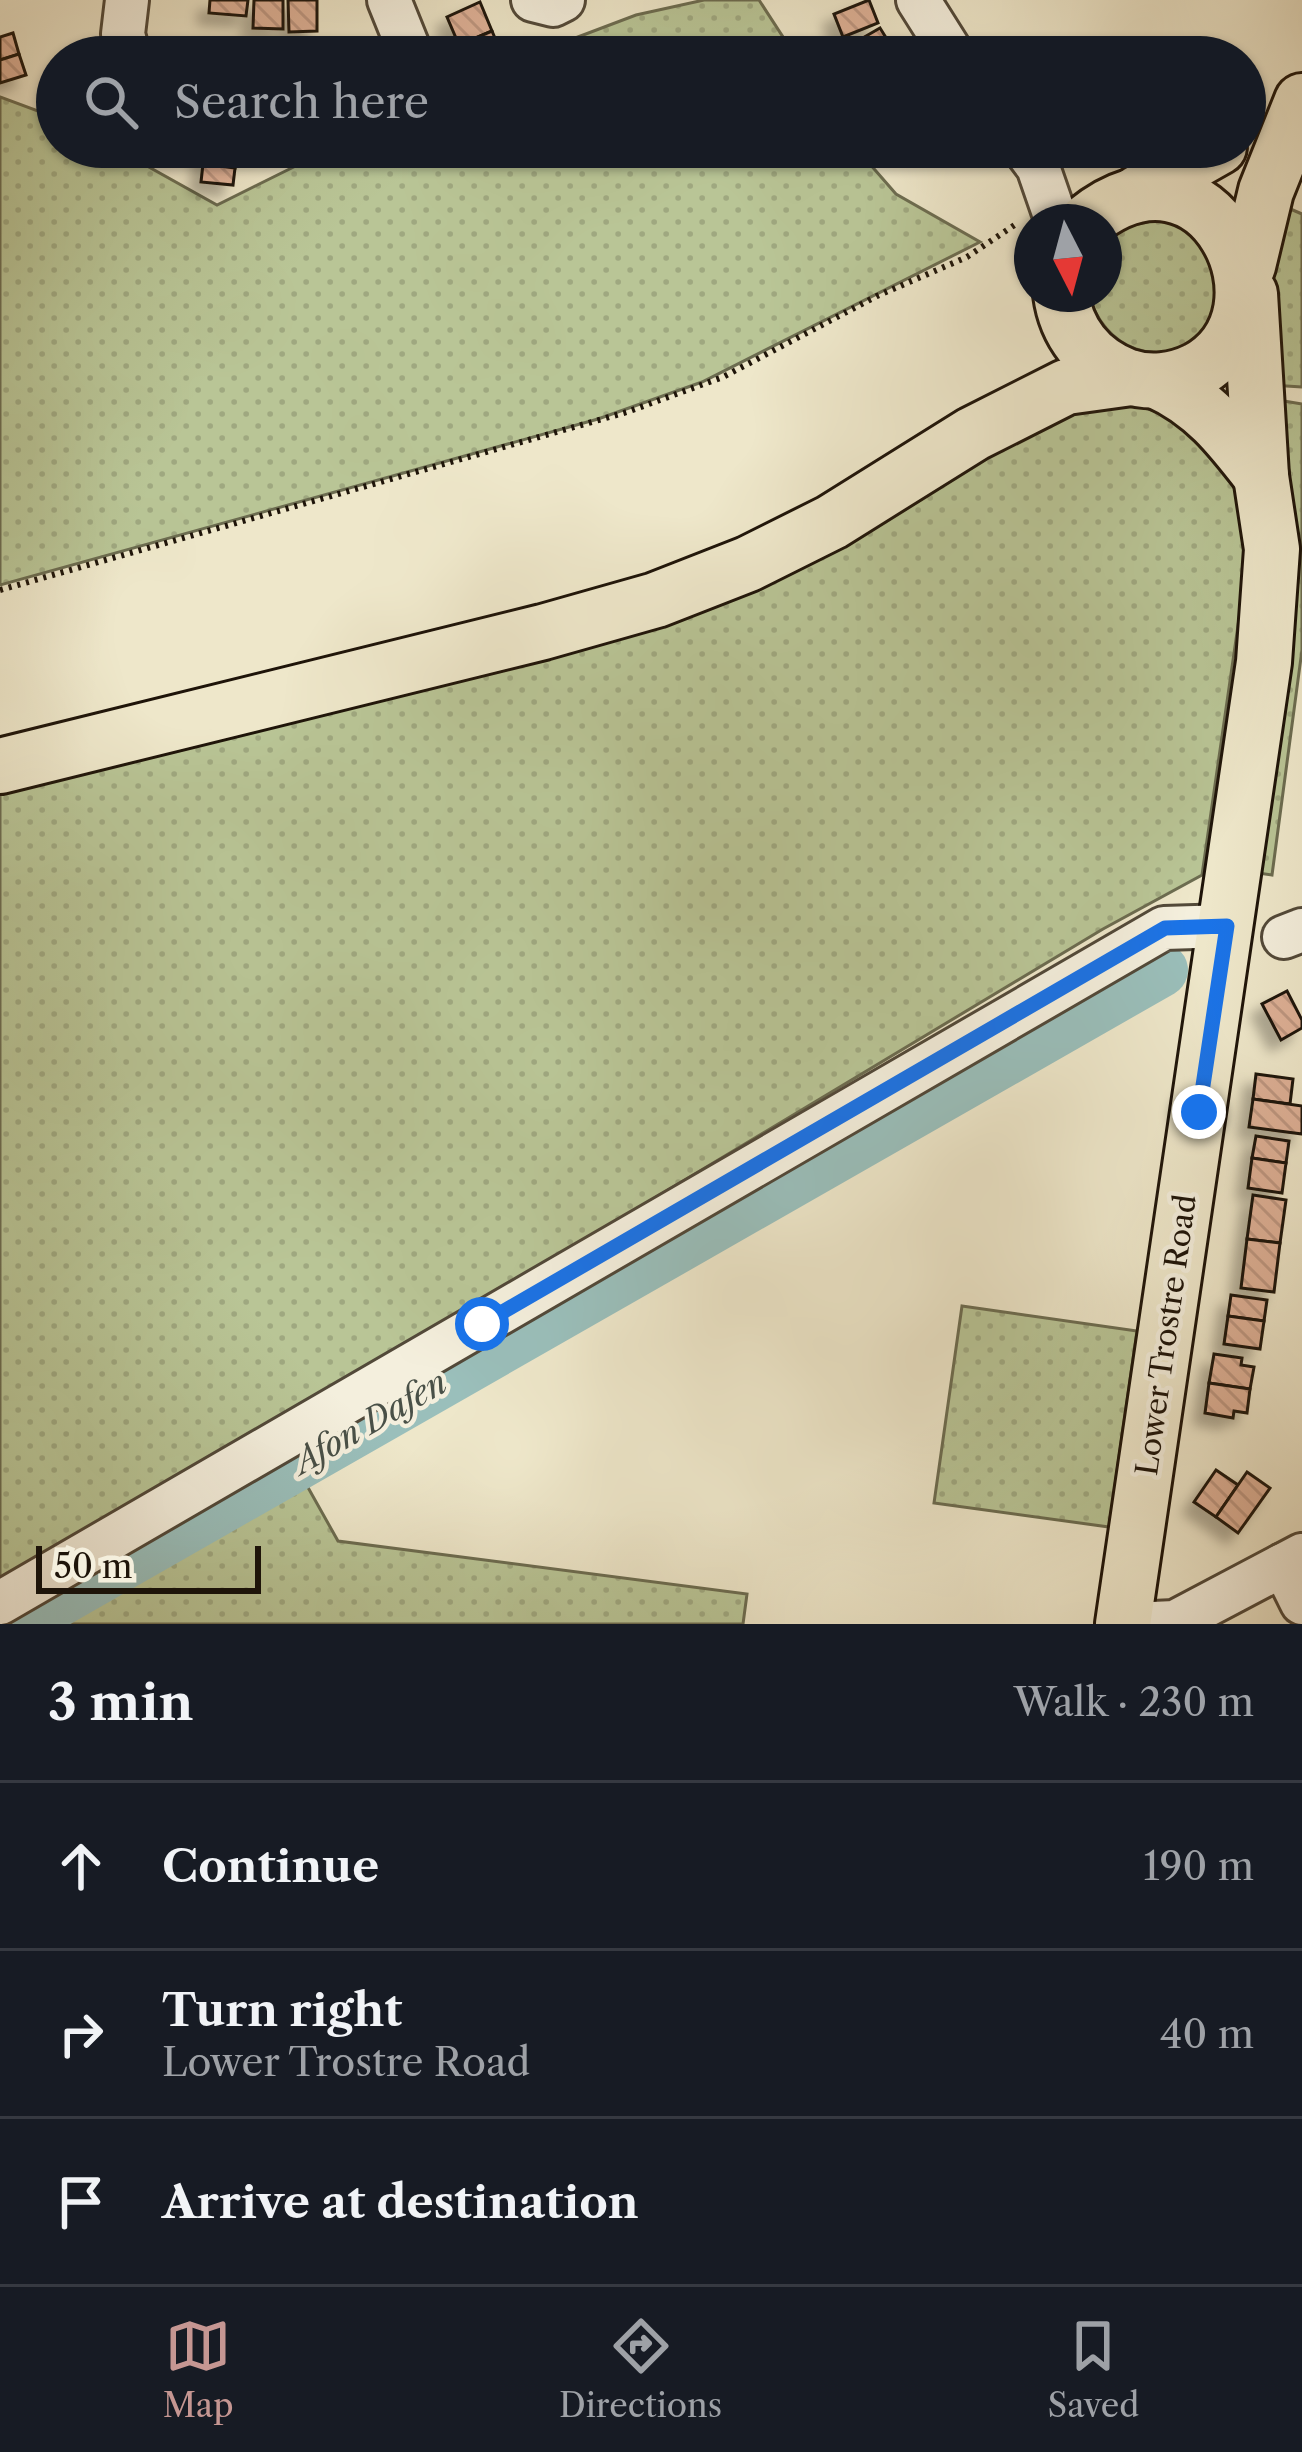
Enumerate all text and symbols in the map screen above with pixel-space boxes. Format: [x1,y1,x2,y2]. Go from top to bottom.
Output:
search box [36,36,1266,168]
icon: search [78,69,144,135]
text: Search here [174,74,429,130]
north arrow [1014,204,1122,312]
route end [1172,1085,1226,1139]
street label: Lower Trostre Road [1128,1192,1204,1478]
route start [455,1297,509,1351]
water label: Afon Dafen [281,1362,454,1485]
scale bar [36,1540,261,1593]
text: 50 m [54,1546,132,1587]
text: 3 min [48,1671,194,1733]
text: Walk · 230 m [1014,1678,1254,1726]
icon: ahead [48,1833,114,1899]
text: Continue [162,1838,379,1894]
text: 190 m [1143,1842,1254,1890]
text: Turn right [162,1982,402,2038]
icon: right [48,2001,114,2067]
text: 40 m [1160,2010,1254,2058]
text: Lower Trostre Road [162,2038,530,2086]
icon: arrive [48,2169,114,2235]
text: Arrive at destination [162,2174,639,2230]
tab: Map [163,2313,234,2426]
tab: Directions [559,2313,722,2426]
tab: Saved [1048,2313,1139,2426]

